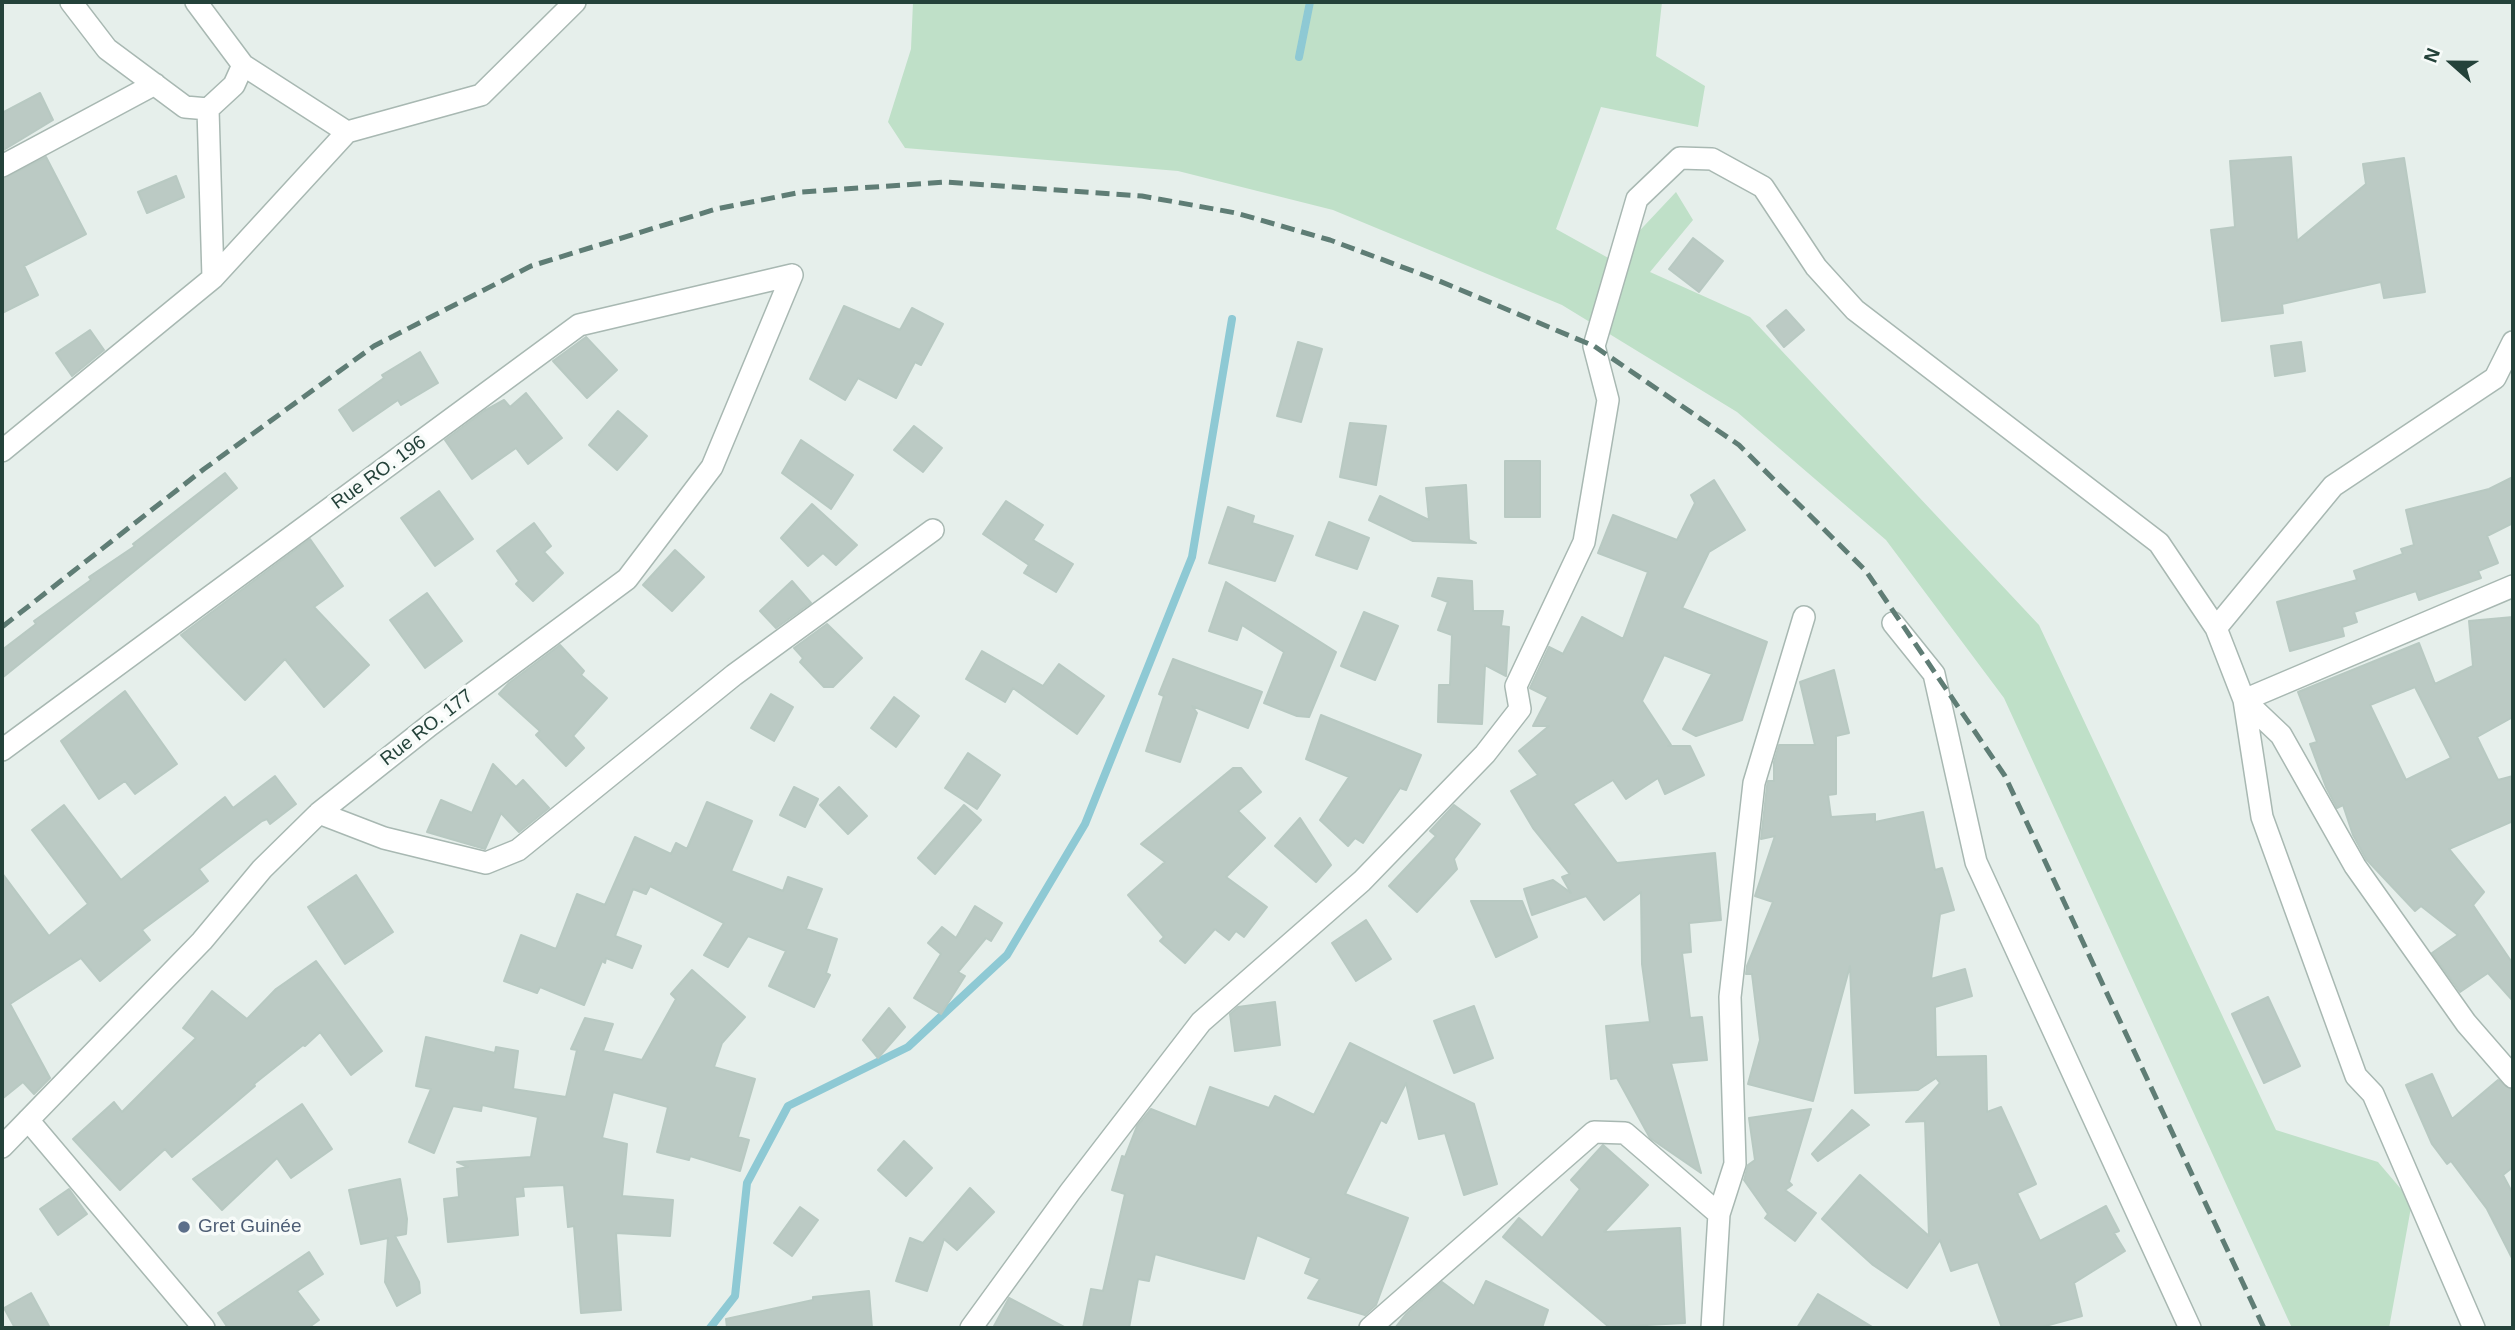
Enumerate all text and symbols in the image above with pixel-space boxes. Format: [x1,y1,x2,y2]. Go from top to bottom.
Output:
north arrow [2417,28,2487,98]
text: N [2420,45,2444,65]
street label: Rue RO. 196 [327,431,431,515]
street label: Rue RO. 177 [376,685,478,771]
place label: Gret Guinée [198,1216,301,1238]
marker: Gret Guinée [176,1219,192,1235]

